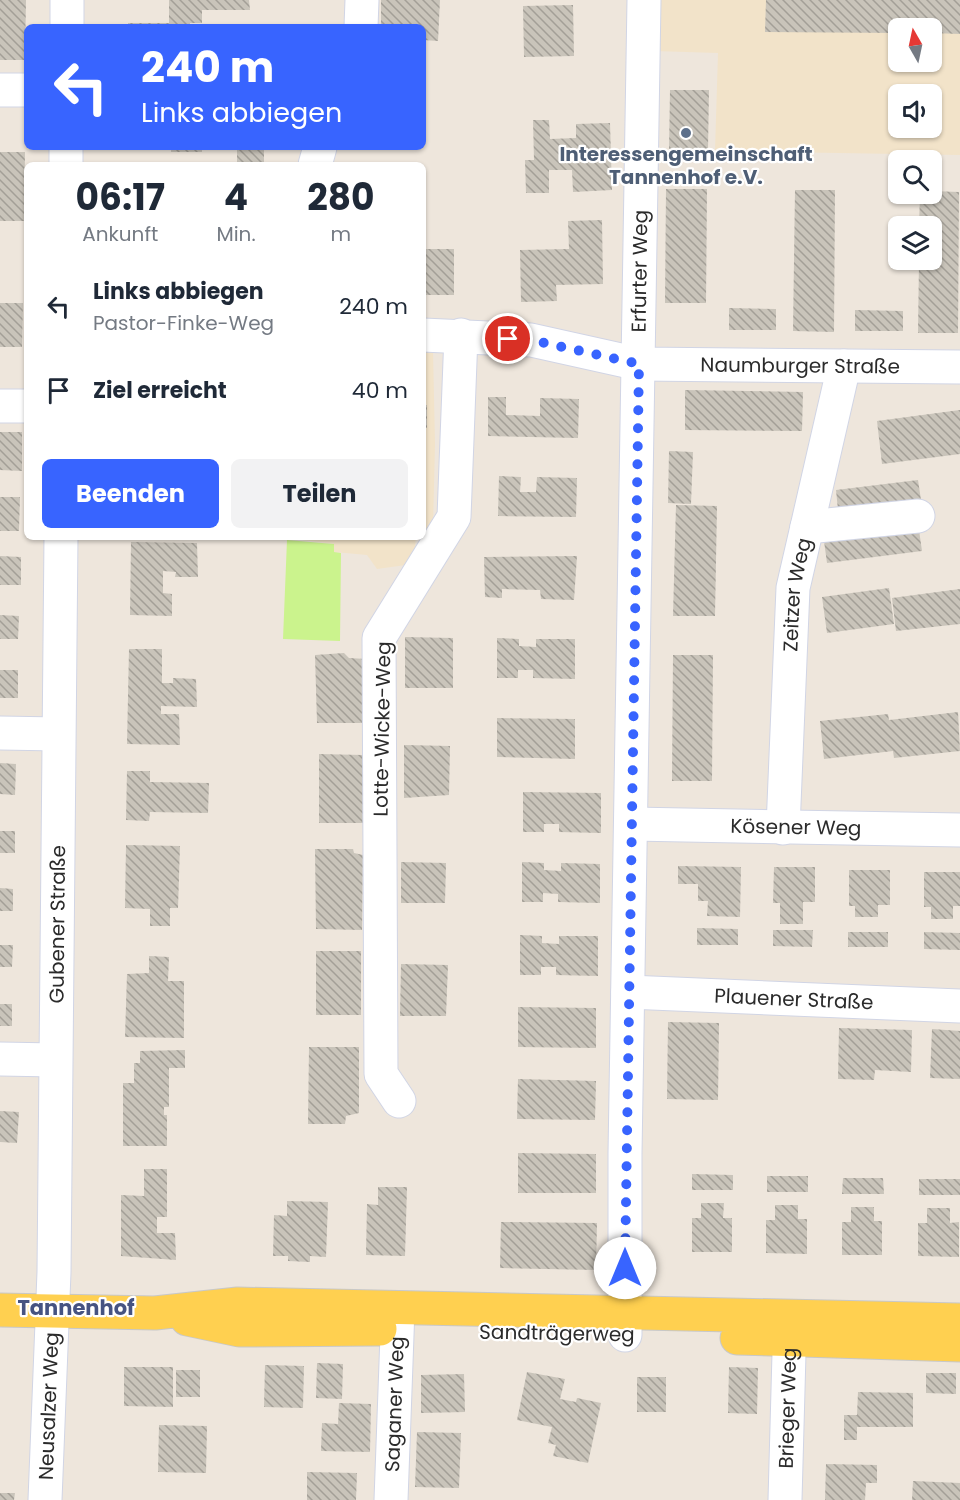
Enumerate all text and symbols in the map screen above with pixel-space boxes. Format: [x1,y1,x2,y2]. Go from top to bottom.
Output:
north arrow [888,18,942,72]
map controls [888,18,942,270]
text: 240 m [141,38,274,97]
icon: left [42,48,120,126]
button: sound [888,84,942,138]
text: Links abbiegen [141,94,342,131]
marker: Interessengemeinschaft Tannenhof e.V. [679,126,693,140]
place label: Interessengemeinschaft Tannenhof e.V. [559,140,813,191]
button: search [888,150,942,204]
text: 06:17 [76,172,165,223]
text: 4 [224,172,248,223]
text: 280 [307,172,374,223]
street label: Erfurter Weg [625,210,655,333]
button: layers [888,216,942,270]
text: Ankunft [82,220,158,248]
text: Min. [216,220,256,248]
text: m [331,220,351,248]
text: Links abbiegen [93,276,264,307]
icon: left [42,290,75,323]
text: 240 m [339,291,408,322]
text: Pastor-Finke-Weg [93,309,274,337]
pin [482,313,533,364]
icon: arrive [491,322,524,355]
street label: Naumburger Straße [700,351,900,380]
icon: arrive [42,374,75,407]
text: Ziel erreicht [93,375,227,406]
text: 40 m [352,375,408,406]
button: Beenden [42,459,219,528]
button: Teilen [231,459,408,528]
street label: Zeitzer Weg [776,535,818,652]
street label: Lotte-Wicke-Weg [366,641,398,817]
street label: Kösener Weg [730,812,862,842]
street label: Gubener Straße [43,845,72,1004]
street label: Plauener Straße [714,982,874,1016]
position arrow [593,1236,657,1300]
district label: Tannenhof [17,1293,135,1322]
street label: Sandträgerweg [479,1318,635,1348]
street label: Neusalzer Weg [32,1332,66,1481]
street label: Saganer Weg [378,1336,411,1472]
street label: Brieger Weg [772,1347,803,1469]

